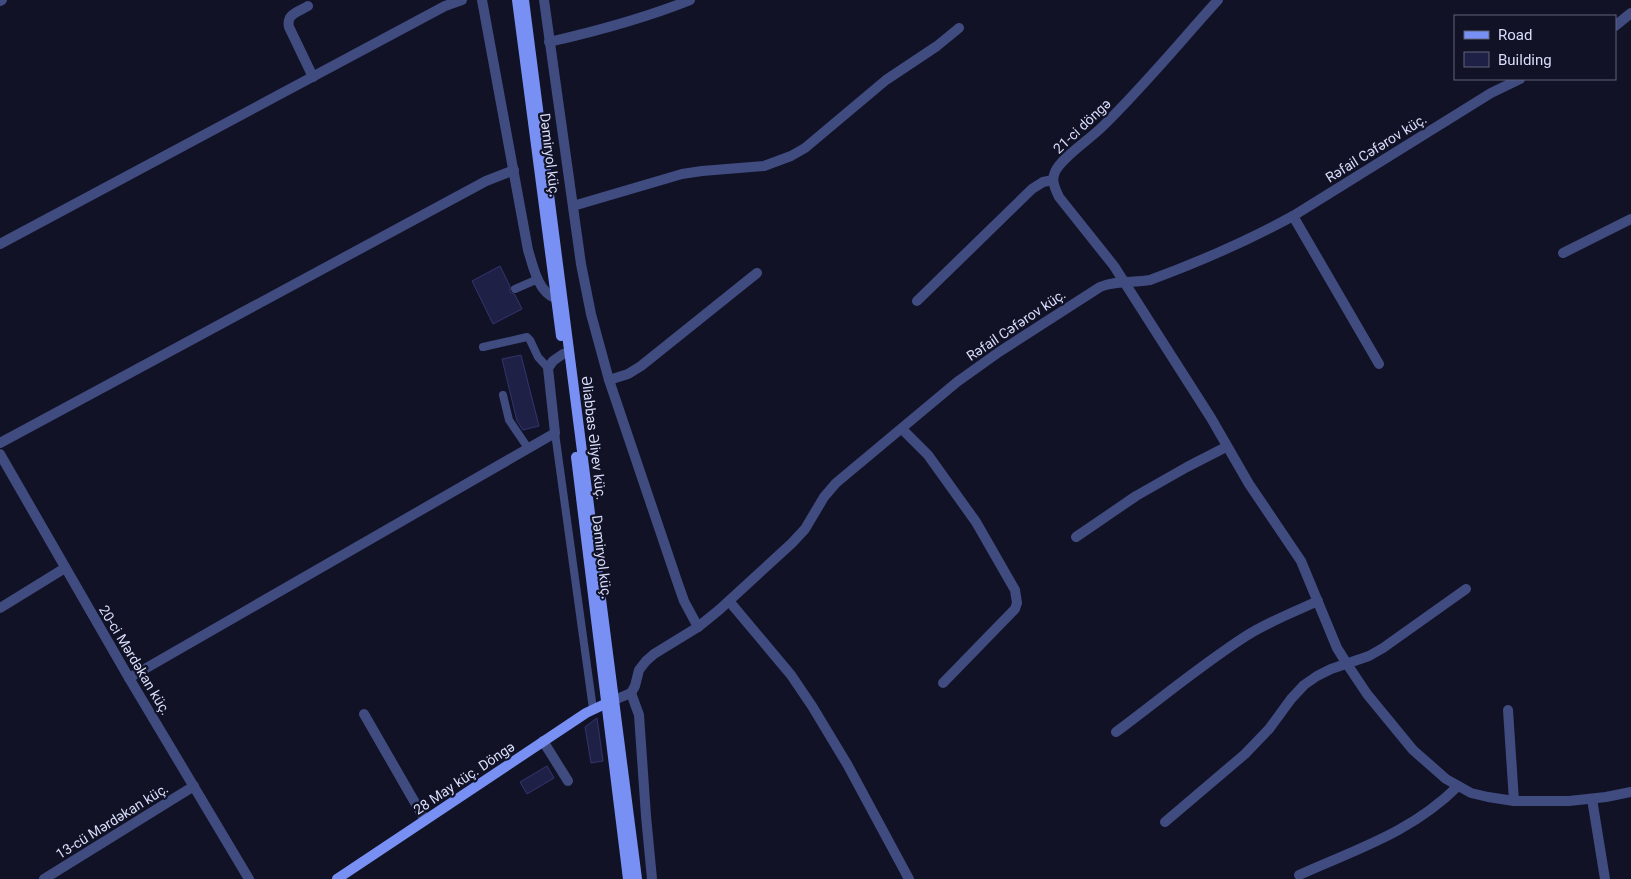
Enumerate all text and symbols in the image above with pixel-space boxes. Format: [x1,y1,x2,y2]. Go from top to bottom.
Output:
legend [1454,15,1616,80]
text: Road [1498,26,1532,44]
text: Building [1498,51,1552,69]
street label: 21-ci döngə [1050,95,1114,157]
street label: Rəfail Cəfərov küç. [1323,110,1429,186]
street label: Dəmiryol küç. [537,112,563,198]
street label: Rəfail Cəfərov küç. [963,286,1069,364]
street label: Əliabbas Əliyev küç. [578,375,610,501]
street label: Dəmiryol küç. [589,514,615,600]
street label: 20-ci Mərdəkan küç. [96,602,174,718]
street label: 28 May küç. Döngə [410,738,518,818]
street label: 13-cü Mərdəkan küç. [53,780,171,862]

